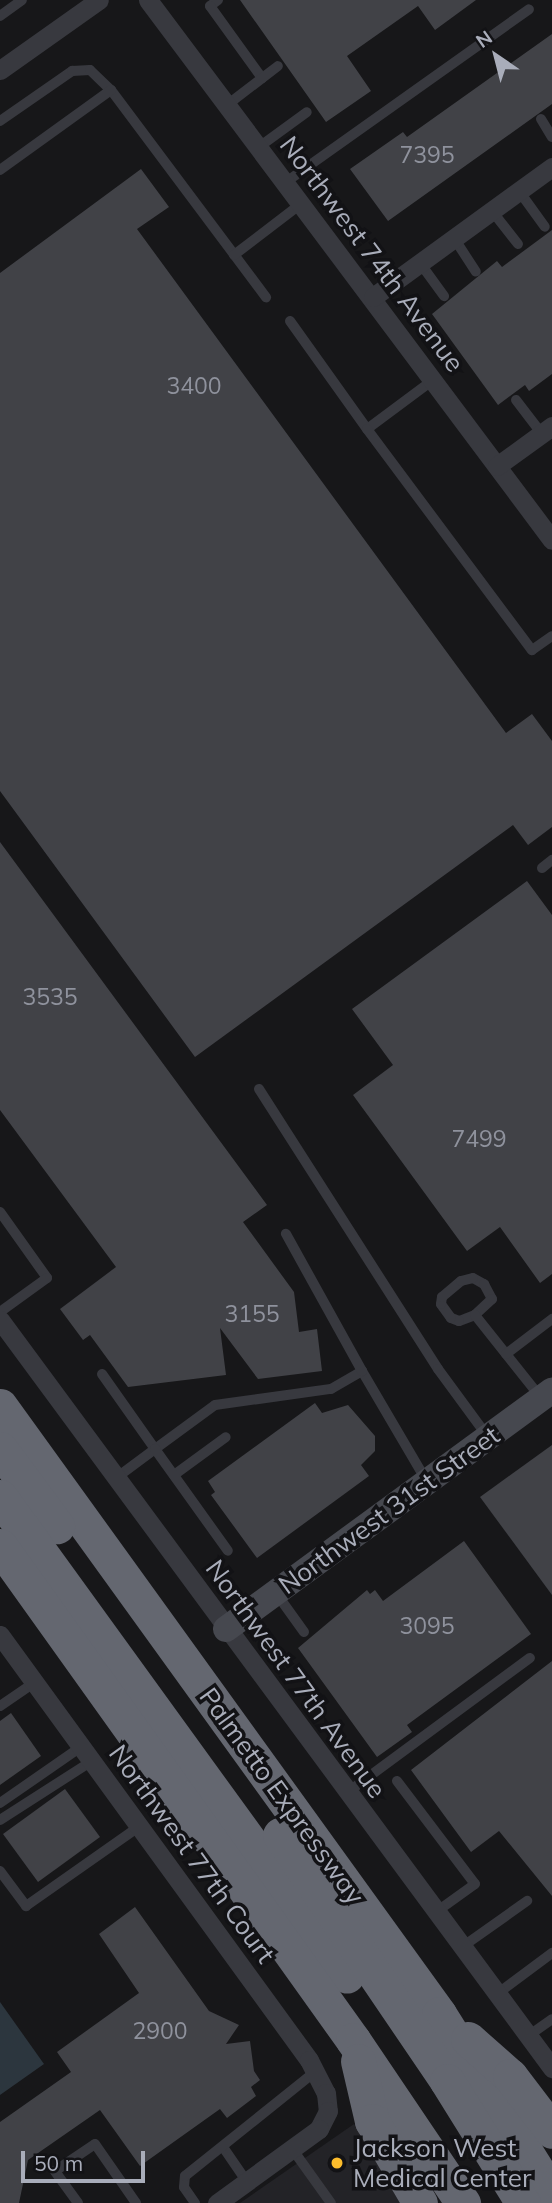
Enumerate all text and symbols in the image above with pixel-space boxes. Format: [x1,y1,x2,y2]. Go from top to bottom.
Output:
north arrow [461,21,531,91]
text: N [471,25,497,53]
street label: Northwest 74th Avenue [273,130,471,378]
house number: 7395 [399,141,455,169]
house number: 3400 [166,372,222,400]
house number: 3535 [22,983,78,1011]
house number: 7499 [451,1125,507,1153]
house number: 3155 [224,1300,280,1328]
street label: Northwest 31st Street [272,1419,506,1601]
street label: Northwest 77th Avenue [199,1554,393,1804]
house number: 3095 [399,1612,455,1640]
street label: Palmetto Expressway [193,1682,371,1910]
street label: Northwest 77th Court [102,1739,282,1969]
house number: 2900 [132,2017,188,2045]
place label: Jackson West Medical Center [353,2132,531,2194]
scale bar [24,2136,149,2180]
text: 50 m [34,2150,83,2176]
marker: Jackson West Medical Center [327,2153,347,2173]

